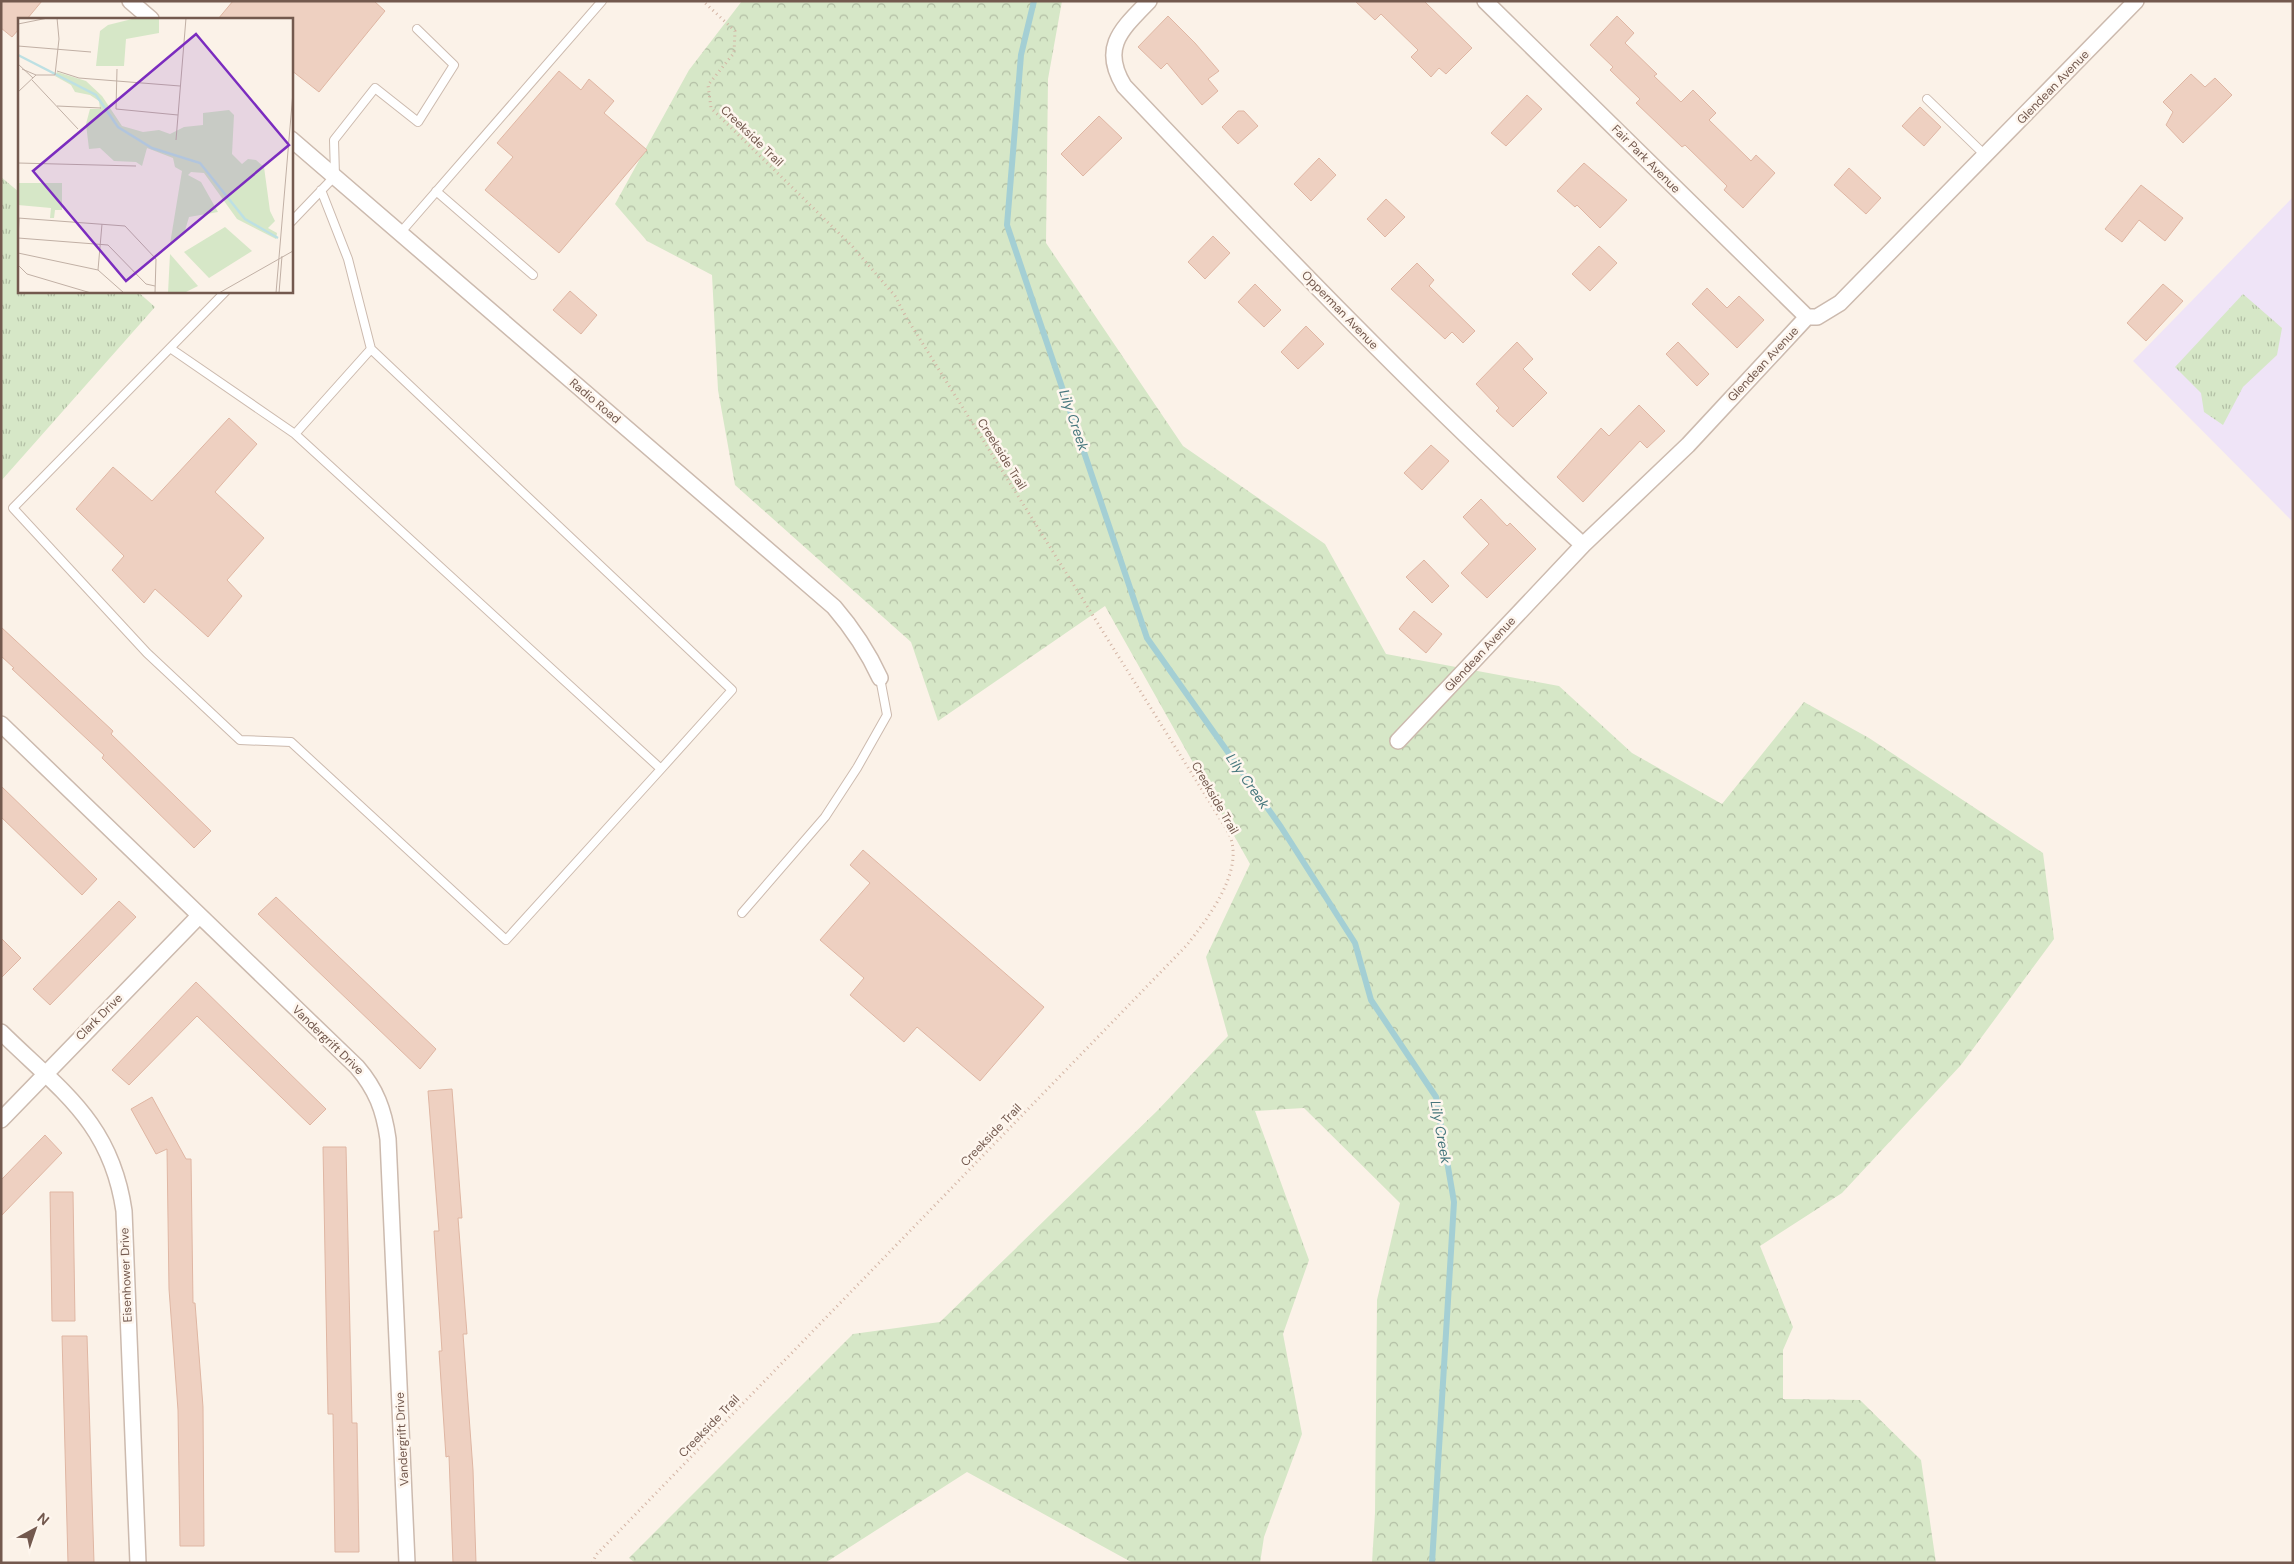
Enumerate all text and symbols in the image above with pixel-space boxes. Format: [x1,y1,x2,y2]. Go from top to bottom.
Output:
inset map [18,18,292,292]
street label: Glendean Avenue [2013,46,2093,128]
street label: Creekside Trail [717,102,787,170]
street label: Fair Park Avenue [1608,121,1684,197]
street label: Opperman Avenue [1298,267,1382,353]
street label: Glendean Avenue [1724,323,1802,405]
street label: Radio Road [566,375,624,427]
water label: Lily Creek [1055,387,1093,454]
street label: Creekside Trail [974,415,1030,493]
street label: Glendean Avenue [1441,613,1519,695]
water label: Lily Creek [1222,750,1274,813]
street label: Creekside Trail [1188,759,1242,837]
street label: Clark Drive [72,990,126,1044]
street label: Vandergrift Drive [289,1002,367,1078]
water label: Lily Creek [1427,1099,1456,1166]
street label: Creekside Trail [957,1100,1025,1170]
street label: Eisenhower Drive [116,1227,136,1323]
street label: Creekside Trail [675,1391,743,1461]
street label: Vandergrift Drive [392,1392,412,1486]
north arrow [10,1504,60,1554]
text: N [34,1509,53,1529]

